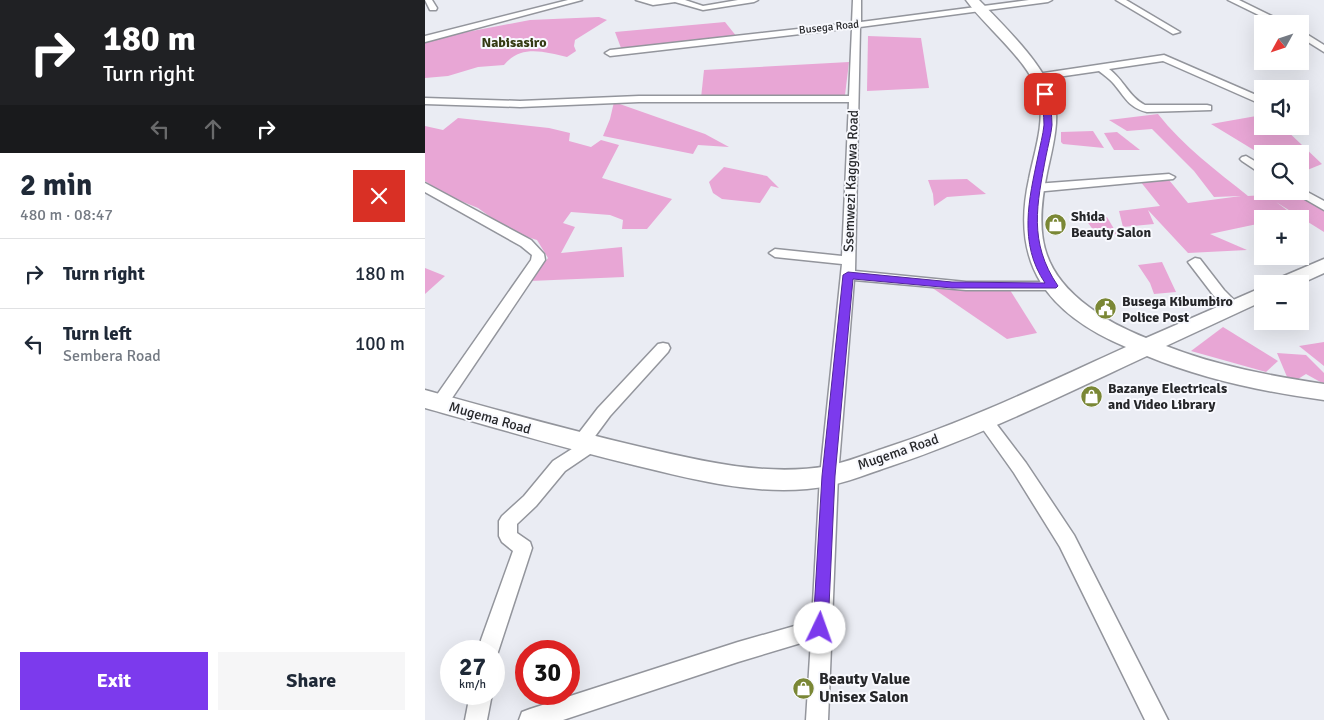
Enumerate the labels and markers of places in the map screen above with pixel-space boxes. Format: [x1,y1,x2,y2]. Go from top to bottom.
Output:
pin [1024,73,1066,115]
place label: Shida Beauty Salon [1071,208,1151,241]
shop icon: Shida Beauty Salon [1043,212,1067,236]
place label: Busega Kibumbiro Police Post [1122,293,1233,326]
public building icon: Busega Kibumbiro Police Post [1094,297,1118,321]
place label: Bazanye Electricals and Video Library [1108,380,1227,413]
shop icon: Bazanye Electricals and Video Library [1080,384,1104,408]
place label: Beauty Value Unisex Salon [819,669,910,707]
shop icon: Beauty Value Unisex Salon [791,676,815,700]

